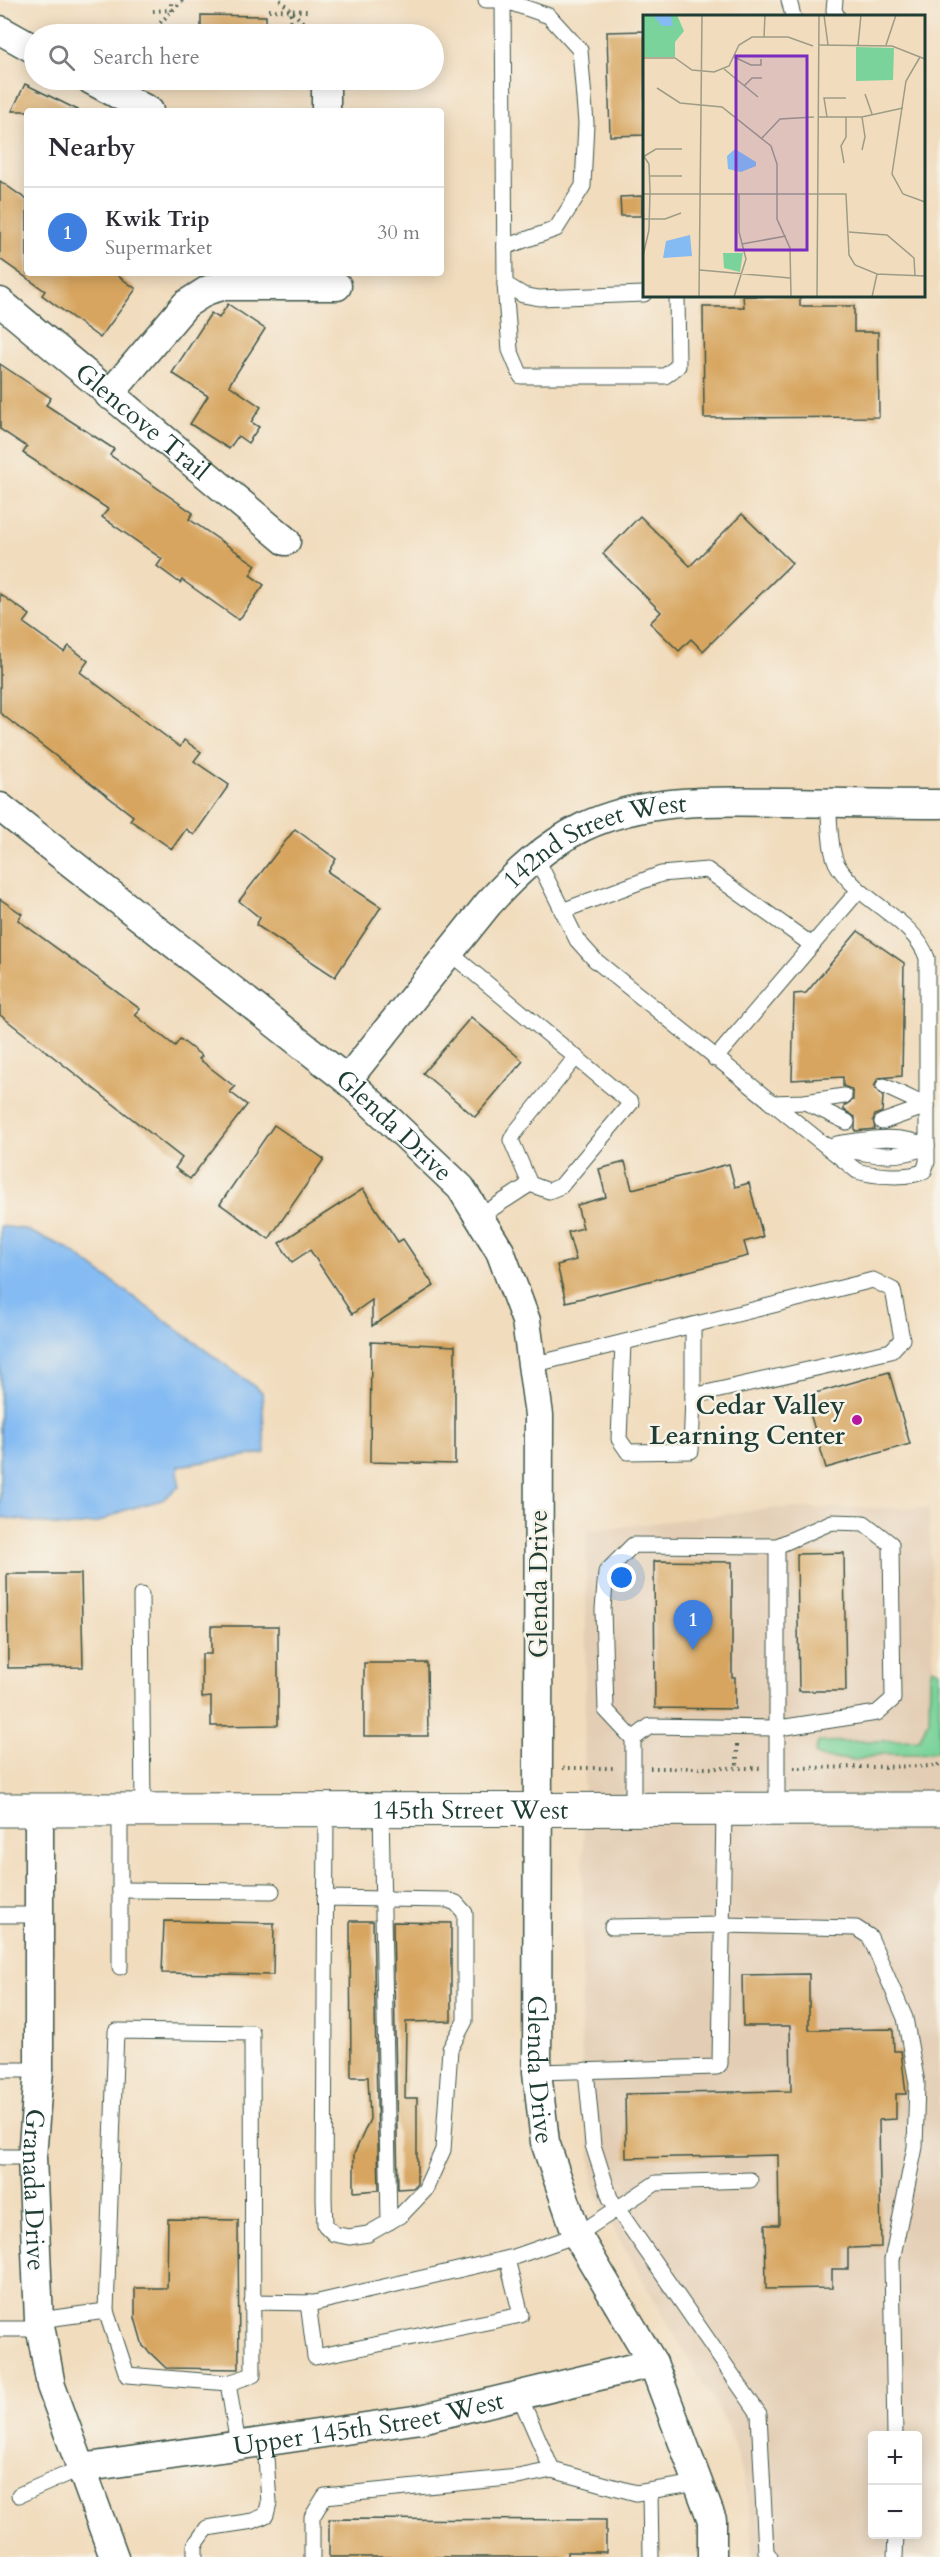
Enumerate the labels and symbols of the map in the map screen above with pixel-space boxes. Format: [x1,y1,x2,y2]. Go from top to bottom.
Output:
inset map [643,15,925,297]
street label: Glencove Trail [68,355,217,488]
street label: 142nd Street West [495,786,688,897]
street label: Glenda Drive [328,1062,460,1189]
place label: Cedar Valley Learning Center [649,1388,846,1453]
marker: Cedar Valley Learning Center [850,1413,864,1427]
street label: Glenda Drive [521,1510,556,1658]
your location [607,1563,636,1592]
pin: 1 [674,1600,712,1650]
street label: 145th Street West [372,1792,568,1828]
street label: Glenda Drive [519,1995,562,2146]
street label: Granada Drive [14,2107,54,2272]
street label: Upper 145th Street West [231,2383,507,2464]

